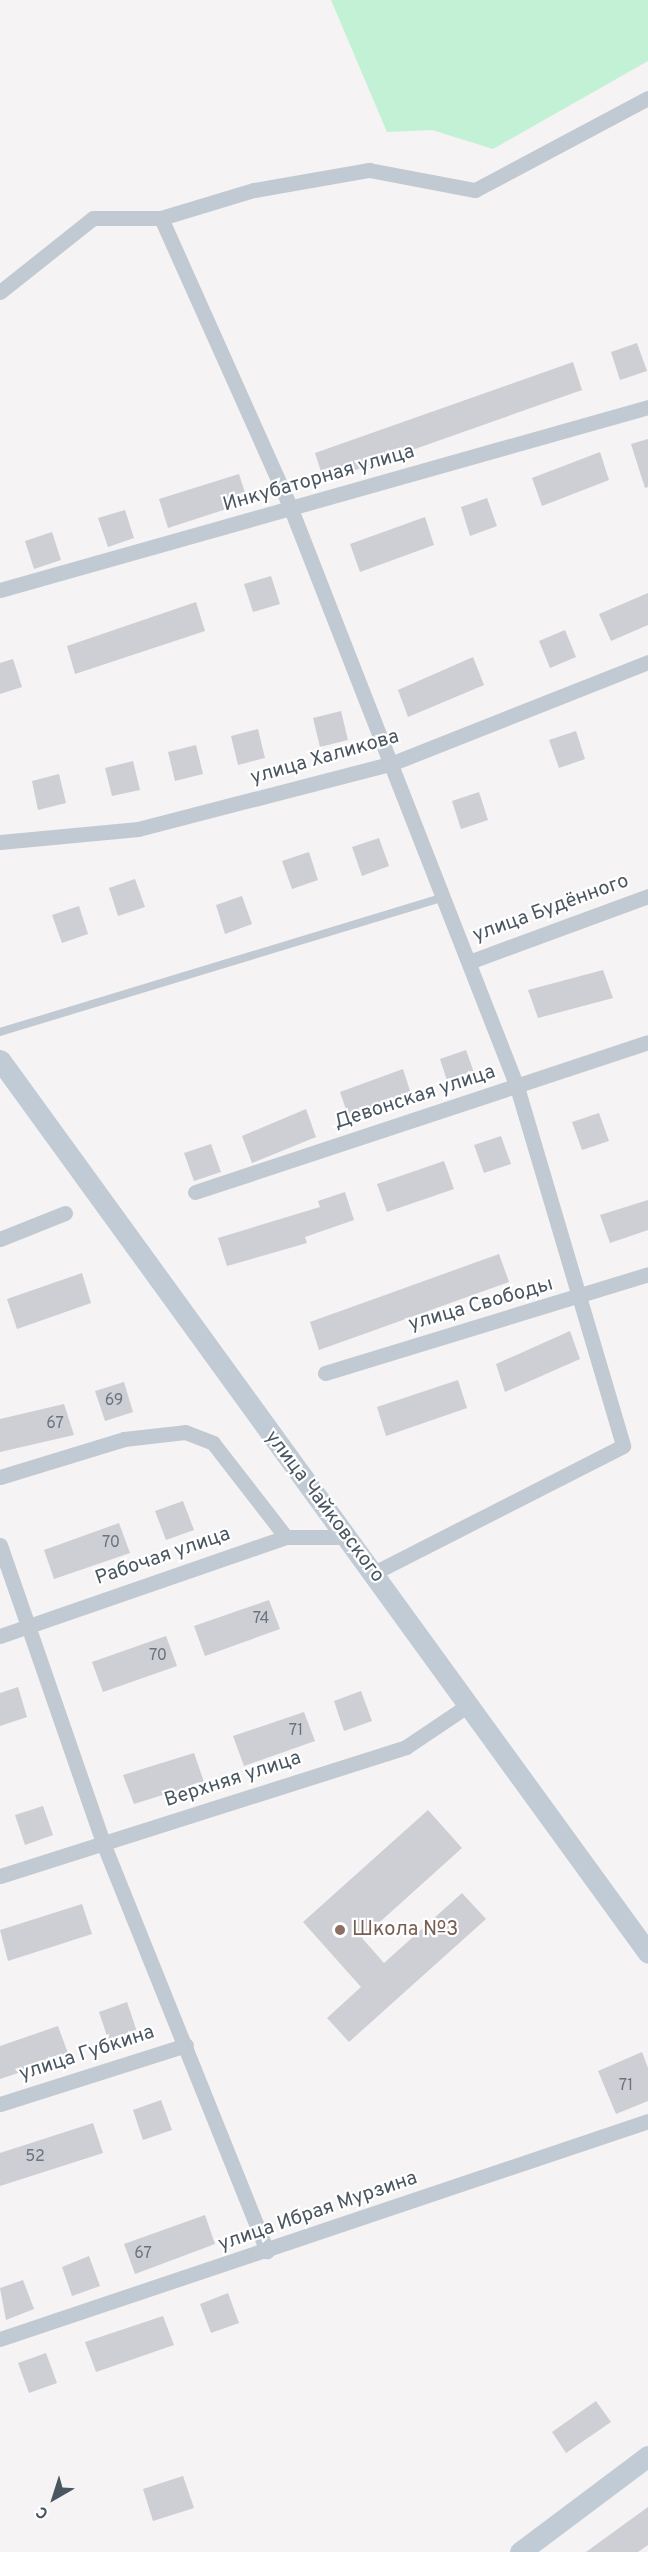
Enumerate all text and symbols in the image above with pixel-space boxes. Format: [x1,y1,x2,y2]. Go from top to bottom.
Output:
street label: Инкубаторная улица [220,440,418,518]
street label: улица Халикова [248,725,402,791]
street label: улица Будённого [470,870,632,948]
street label: Девонская улица [331,1061,499,1135]
street label: улица Свободы [406,1273,556,1337]
house number: 69 [105,1391,123,1411]
house number: 67 [46,1414,64,1434]
street label: улица Чайковского [259,1426,389,1588]
street label: Рабочая улица [92,1523,234,1591]
house number: 70 [102,1533,120,1553]
house number: 74 [253,1609,269,1629]
house number: 70 [149,1646,167,1666]
house number: 71 [289,1721,303,1741]
street label: Верхняя улица [162,1747,304,1813]
place label: Школа №3 [352,1918,458,1942]
marker: Школа №3 [333,1923,347,1937]
street label: улица Губкина [16,2021,158,2087]
house number: 71 [619,2076,633,2096]
house number: 52 [25,2147,45,2167]
street label: улица Ибрая Мурзина [215,2167,421,2257]
house number: 67 [134,2244,152,2264]
north arrow [24,2468,84,2528]
text: С [32,2501,53,2523]

